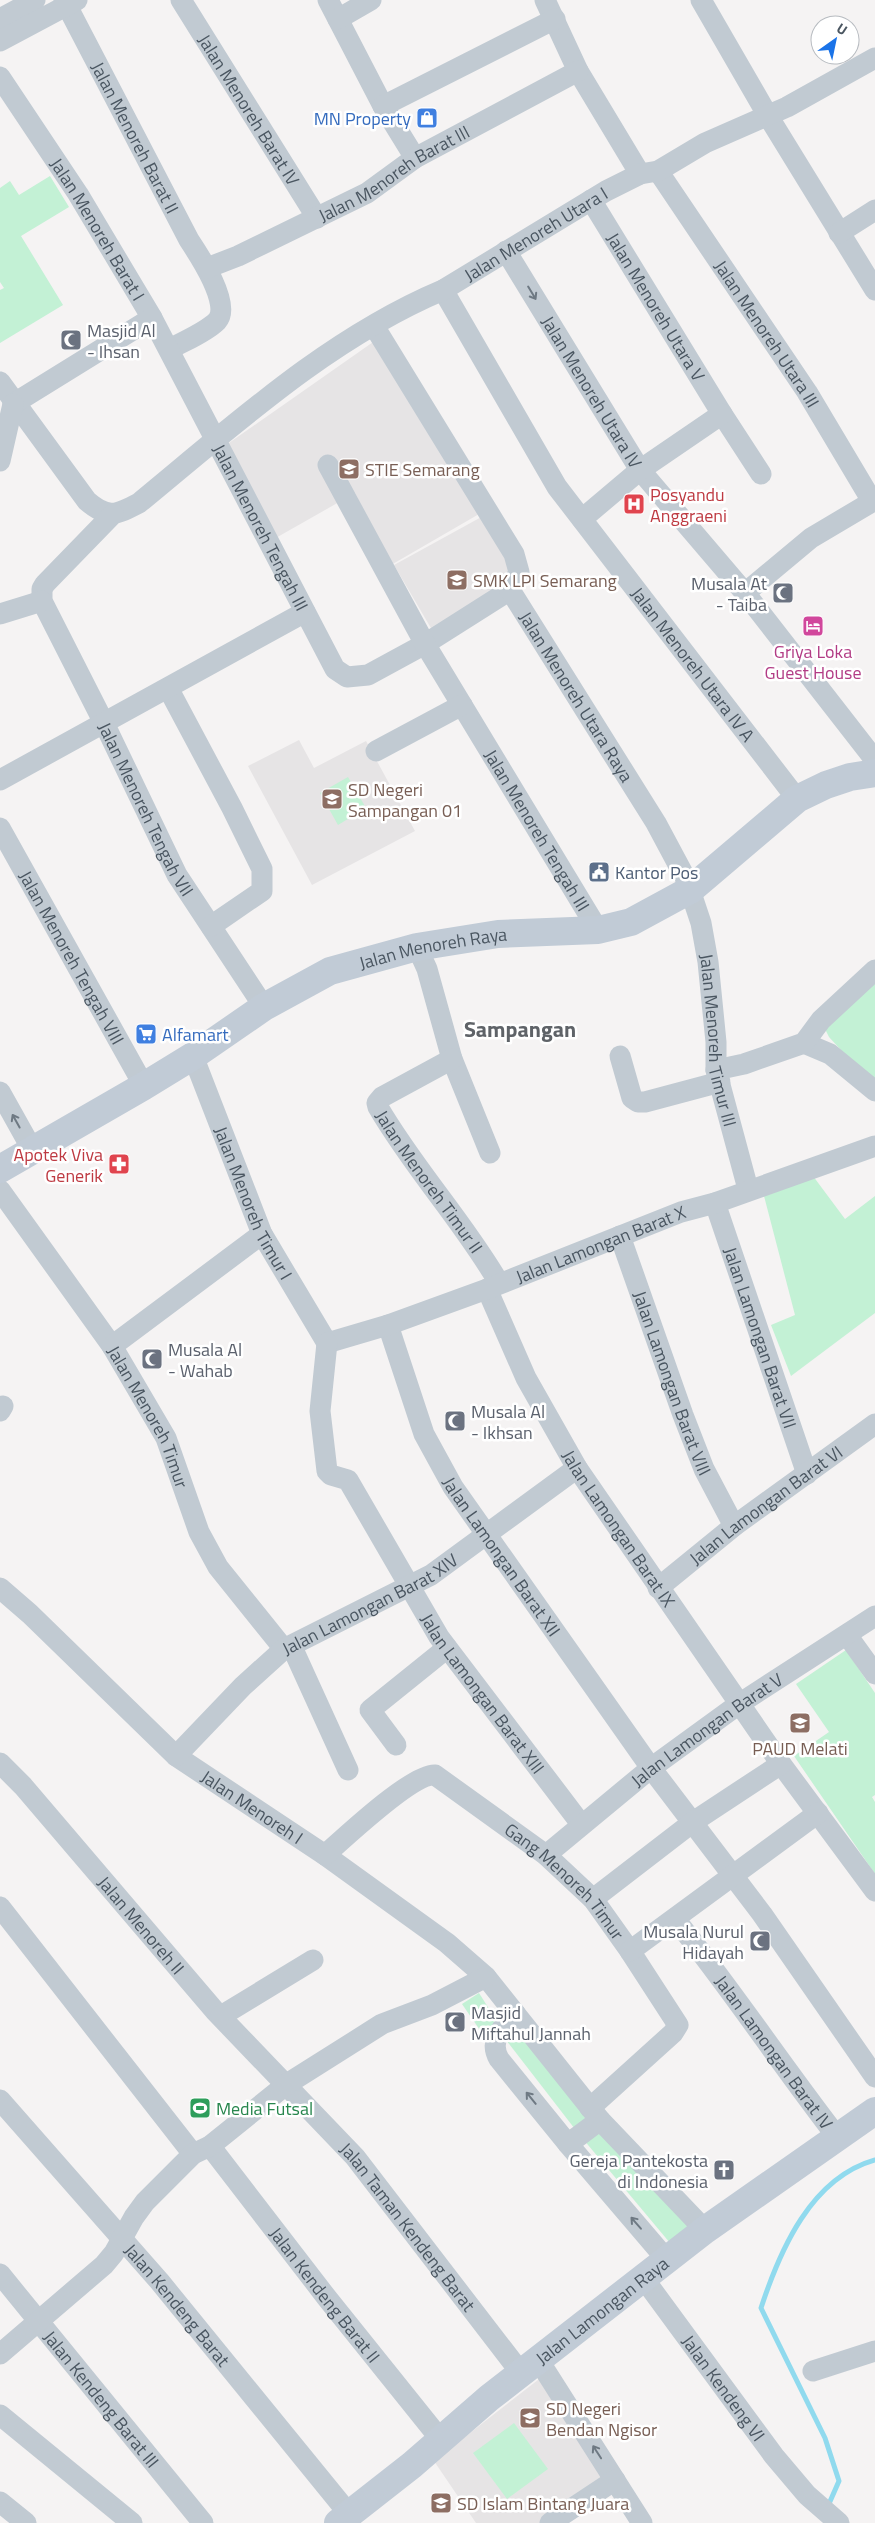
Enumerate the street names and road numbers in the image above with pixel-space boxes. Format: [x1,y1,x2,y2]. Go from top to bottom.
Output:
street label: Jalan Menoreh Barat IV [192,29,307,191]
street label: Jalan Menoreh Barat II [85,57,186,218]
street label: Jalan Menoreh Barat III [314,118,474,228]
street label: Jalan Menoreh Barat I [44,152,152,306]
street label: Jalan Menoreh Utara I [459,180,613,288]
street label: Jalan Menoreh Utara V [600,227,712,387]
street label: Jalan Menoreh Utara III [708,254,827,412]
street label: Jalan Menoreh Utara IV [535,310,649,474]
street label: Jalan Menoreh Tengah III [206,439,316,616]
street label: Jalan Menoreh Utara IV A [625,581,762,747]
street label: Jalan Menoreh Utara Raya [513,606,640,787]
street label: Jalan Menoreh Tengah VII [92,717,201,901]
street label: Jalan Menoreh Tengah III [478,744,597,916]
street label: Jalan Menoreh Tengah VIII [13,865,132,1049]
street label: Jalan Menoreh Raya [356,920,508,976]
street label: Jalan Menoreh Timur III [693,951,744,1130]
street label: Jalan Menoreh Timur II [369,1105,490,1258]
street label: Jalan Menoreh Timur I [208,1122,300,1285]
street label: Jalan Lamongan Barat X [512,1198,689,1290]
street label: Jalan Lamongan Barat VII [717,1243,804,1432]
street label: Jalan Lamongan Barat VIII [627,1287,719,1480]
street label: Jalan Menoreh Timur [101,1340,196,1492]
street label: Jalan Lamongan Barat VI [683,1438,848,1571]
street label: Jalan Lamongan Barat IX [556,1445,682,1612]
street label: Jalan Lamongan Barat XII [436,1472,567,1642]
street label: Jalan Lamongan Barat XIV [277,1546,464,1661]
street label: Jalan Lamongan Barat XIII [414,1608,552,1779]
street label: Jalan Lamongan Barat V [625,1666,788,1793]
street label: Jalan Menoreh I [196,1763,309,1851]
street label: Gang Menoreh Timur [499,1816,631,1945]
street label: Jalan Menoreh II [92,1870,191,1980]
street label: Jalan Lamongan Barat IV [709,1969,840,2135]
street label: Jalan Taman Kendeng Barat [334,2136,483,2317]
street label: Jalan Kendeng Barat II [263,2221,387,2368]
street label: Jalan Kendeng Barat [118,2237,237,2373]
street label: Jalan Lamongan Raya [529,2250,674,2371]
street label: Jalan Kendeng Barat III [37,2324,166,2473]
street label: Jalan Kendeng VI [676,2329,772,2447]

